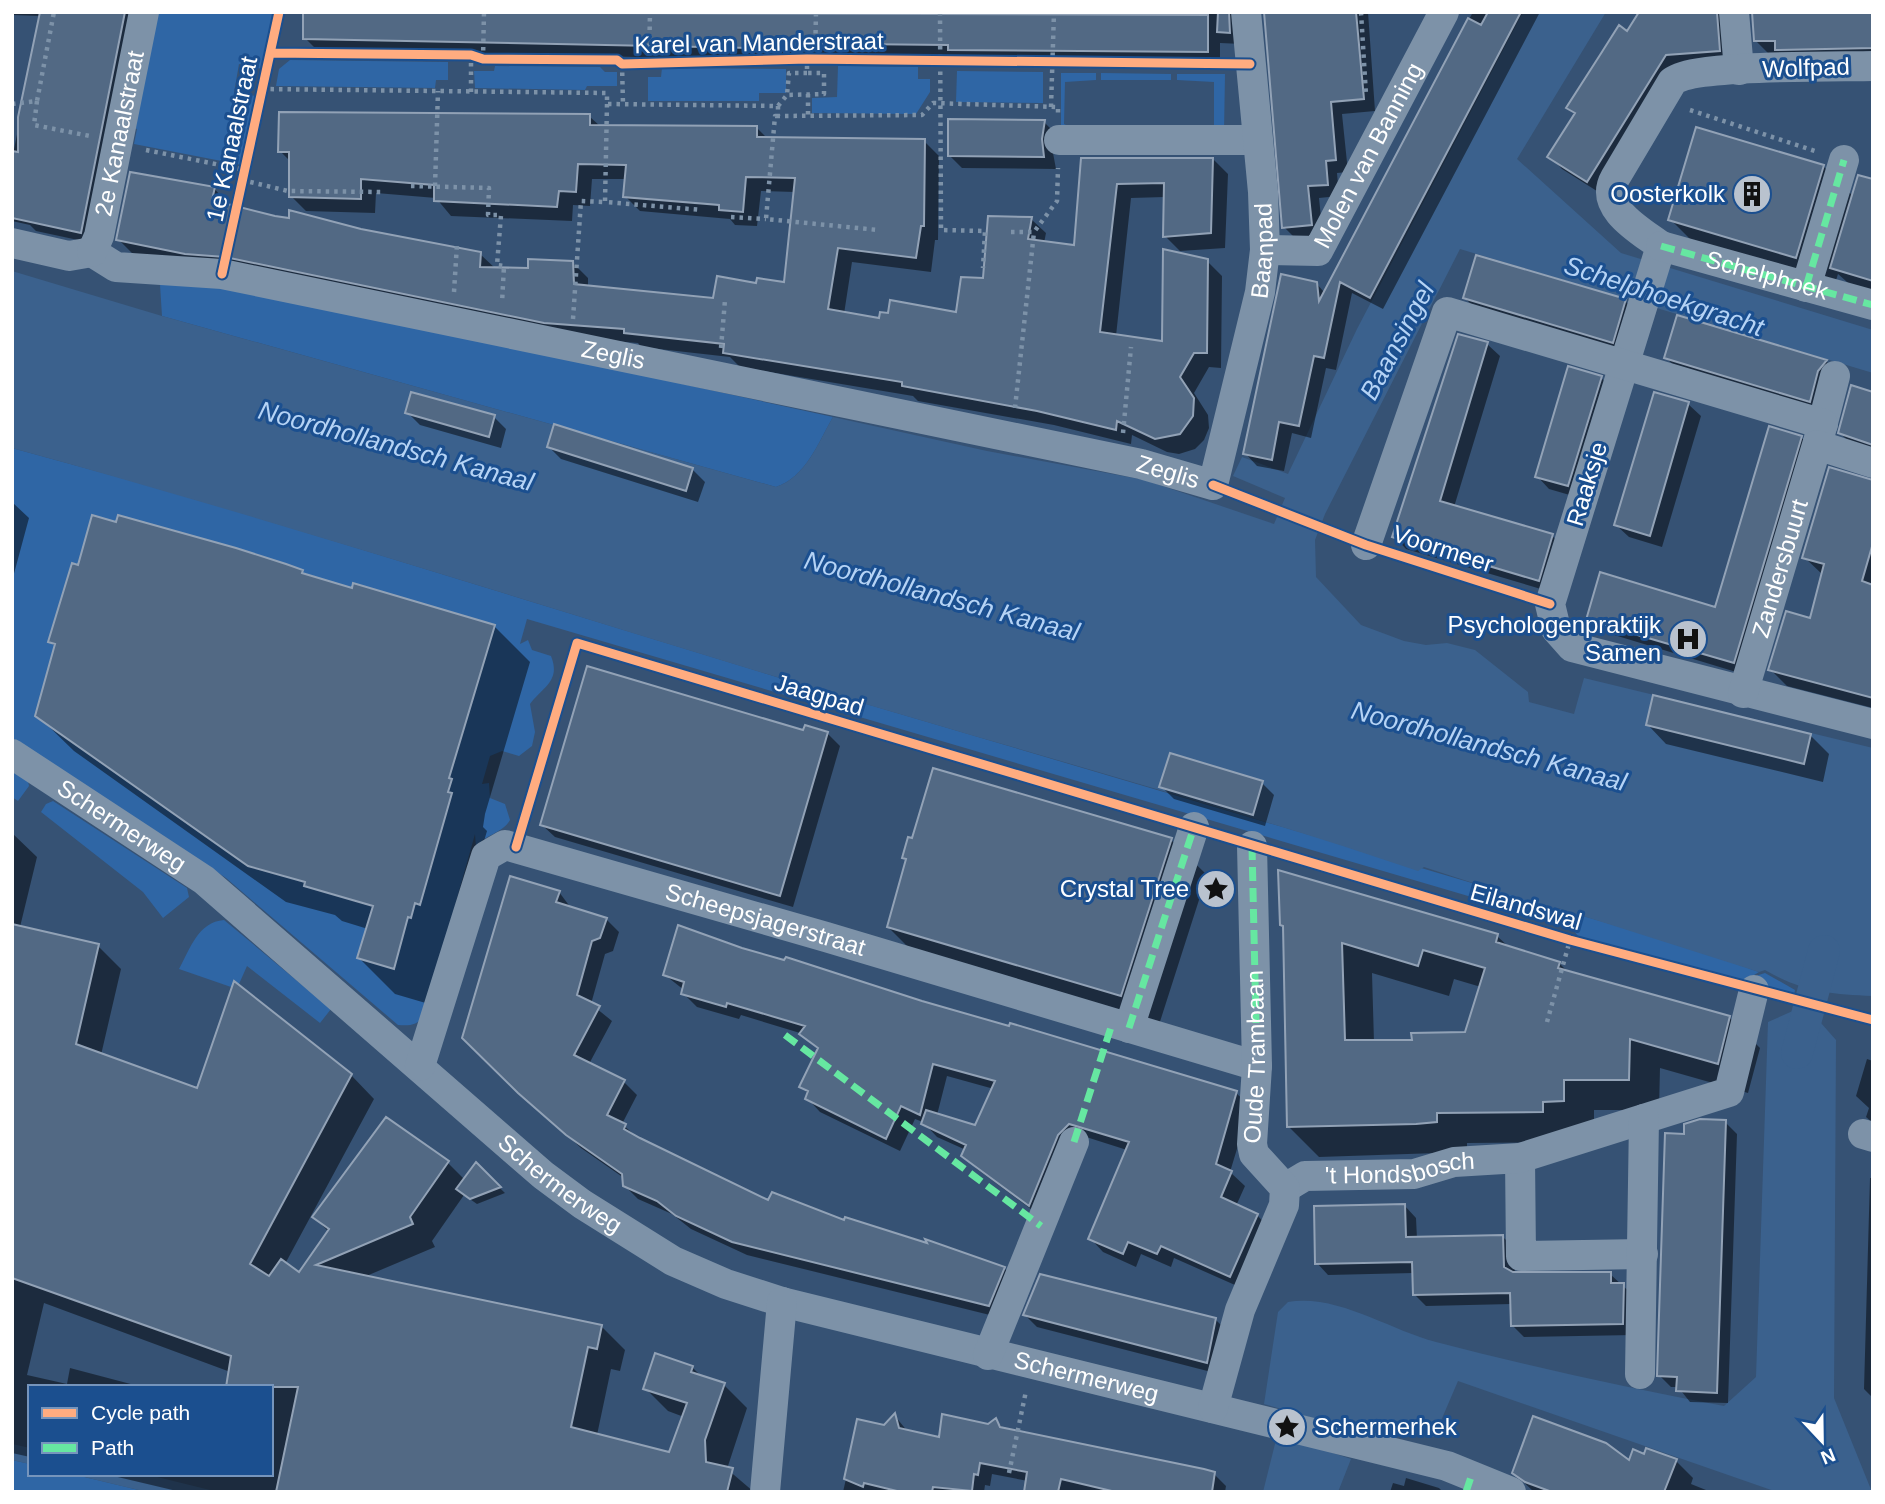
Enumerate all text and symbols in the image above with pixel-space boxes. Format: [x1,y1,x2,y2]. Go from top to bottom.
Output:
street label: Karel van Manderstraat [634,27,884,58]
street label: 2e Kanaalstraat [89,48,149,219]
street label: Wolfpad [1762,52,1850,83]
street label: 1e Kanaalstraat [201,54,262,224]
street label: Molen van Banning [1308,58,1428,252]
building icon: Oosterkolk [1731,173,1773,215]
place label: Oosterkolk [1610,180,1726,207]
street label: Baanpad [1245,202,1278,300]
street label: Schelphoek [1703,245,1832,305]
water label: Schelphoekgracht [1560,250,1769,343]
water label: Baansingel [1354,276,1441,405]
street label: Zeglis [579,335,647,374]
water label: Noordhollandsch Kanaal [255,395,538,497]
street label: Raaksje [1561,438,1612,529]
street label: Zeglis [1134,449,1203,493]
street label: Zandersbuurt [1746,496,1813,641]
street label: Voormeer [1389,520,1497,577]
water label: Noordhollandsch Kanaal [801,545,1084,647]
place label: Psychologenpraktijk Samen [1448,611,1662,666]
hospital icon: Psychologenpraktijk Samen [1667,618,1709,660]
street label: Jaagpad [771,668,867,721]
water label: Noordhollandsch Kanaal [1348,695,1631,797]
street label: Schermerweg [52,774,191,877]
place icon: Crystal Tree [1195,868,1237,910]
place label: Crystal Tree [1060,875,1189,902]
street label: Scheepsjagerstraat [662,878,869,961]
street label: Eilandswal [1467,878,1585,935]
street label: Oude Trambaan [1238,970,1270,1144]
street label: Schermerweg [493,1128,627,1239]
street label: 't Hondsbosch [1325,1147,1475,1189]
street label: Schermerweg [1011,1346,1162,1407]
legend [28,1385,273,1476]
text: Cycle path [91,1401,190,1424]
place icon: Schermerhek [1266,1406,1308,1448]
north arrow [1787,1406,1857,1476]
place label: Schermerhek [1314,1413,1458,1440]
text: Path [91,1436,134,1459]
text: N [1818,1444,1838,1469]

